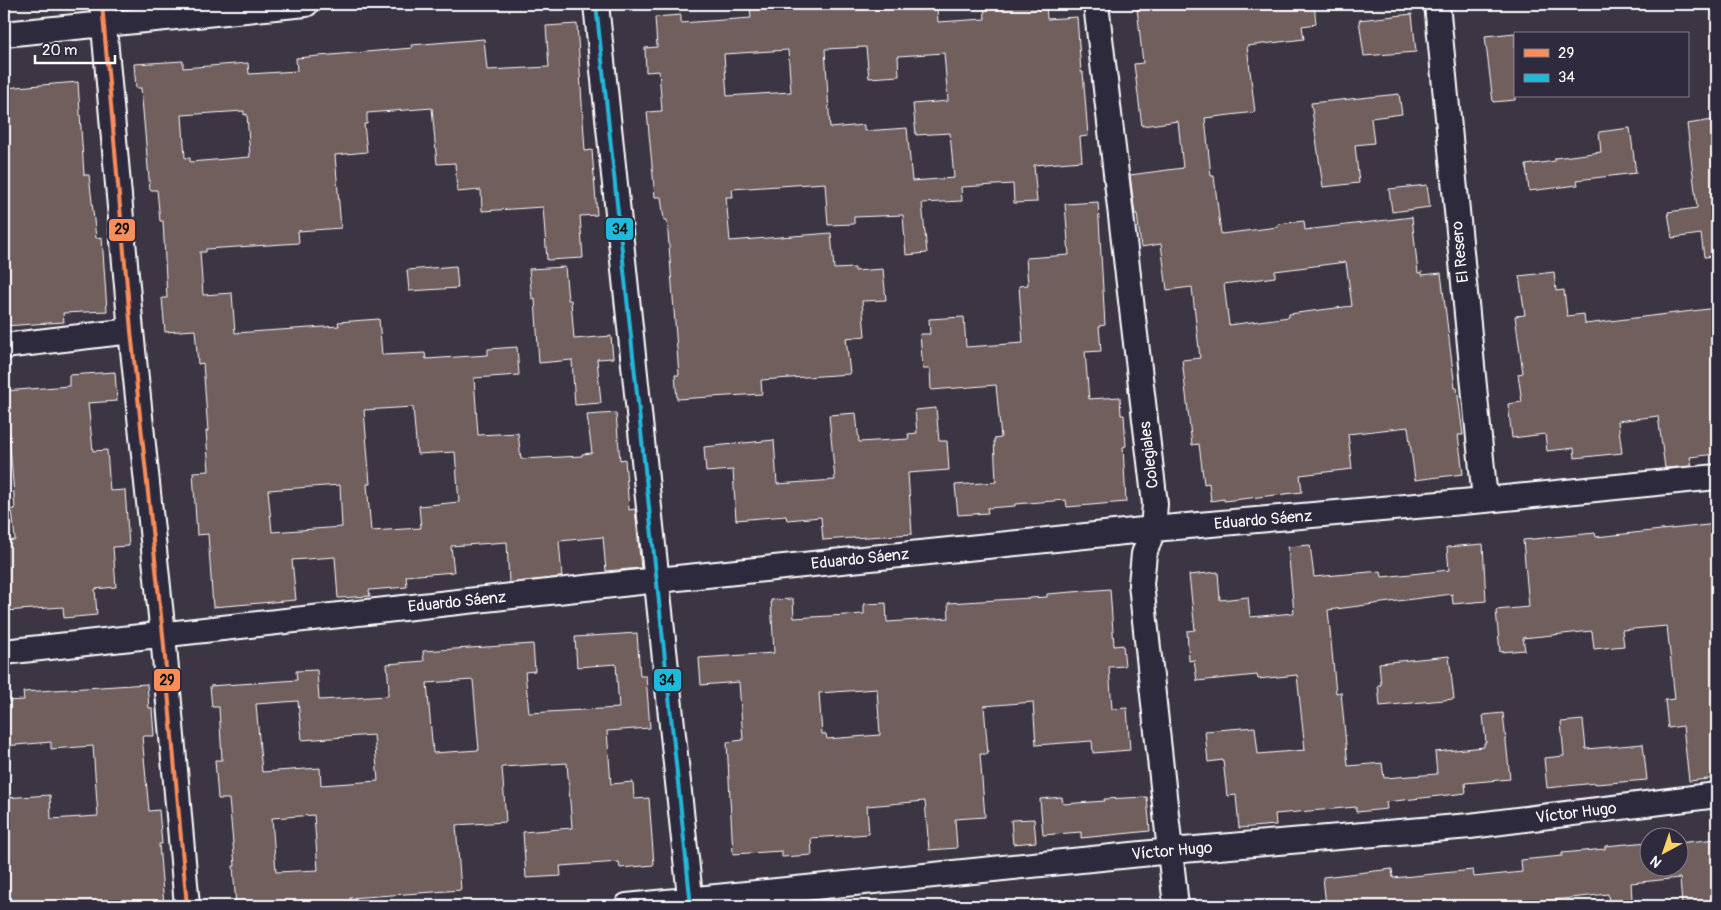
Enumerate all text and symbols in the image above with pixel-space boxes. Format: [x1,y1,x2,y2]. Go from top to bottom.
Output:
scale bar [35,32,115,64]
legend [1514,32,1688,98]
text: 20 m [42,41,77,60]
text: 29 [1558,44,1574,63]
text: 34 [1558,68,1575,87]
line badge: 34 [605,217,634,241]
line badge: 29 [108,218,136,242]
street label: El Resero [1447,220,1473,284]
text: 29 [114,221,130,238]
text: 34 [612,221,629,238]
street label: Colegiales [1135,420,1163,490]
street label: Eduardo Sáenz [1213,506,1313,534]
street label: Eduardo Sáenz [810,544,910,574]
street label: Eduardo Sáenz [407,587,507,617]
line badge: 29 [153,668,181,692]
line badge: 34 [653,668,682,692]
text: 29 [159,672,175,689]
text: 34 [659,672,676,689]
street label: Víctor Hugo [1534,798,1618,828]
north arrow [1638,828,1688,878]
street label: Víctor Hugo [1131,837,1214,865]
text: N [1647,852,1665,871]

